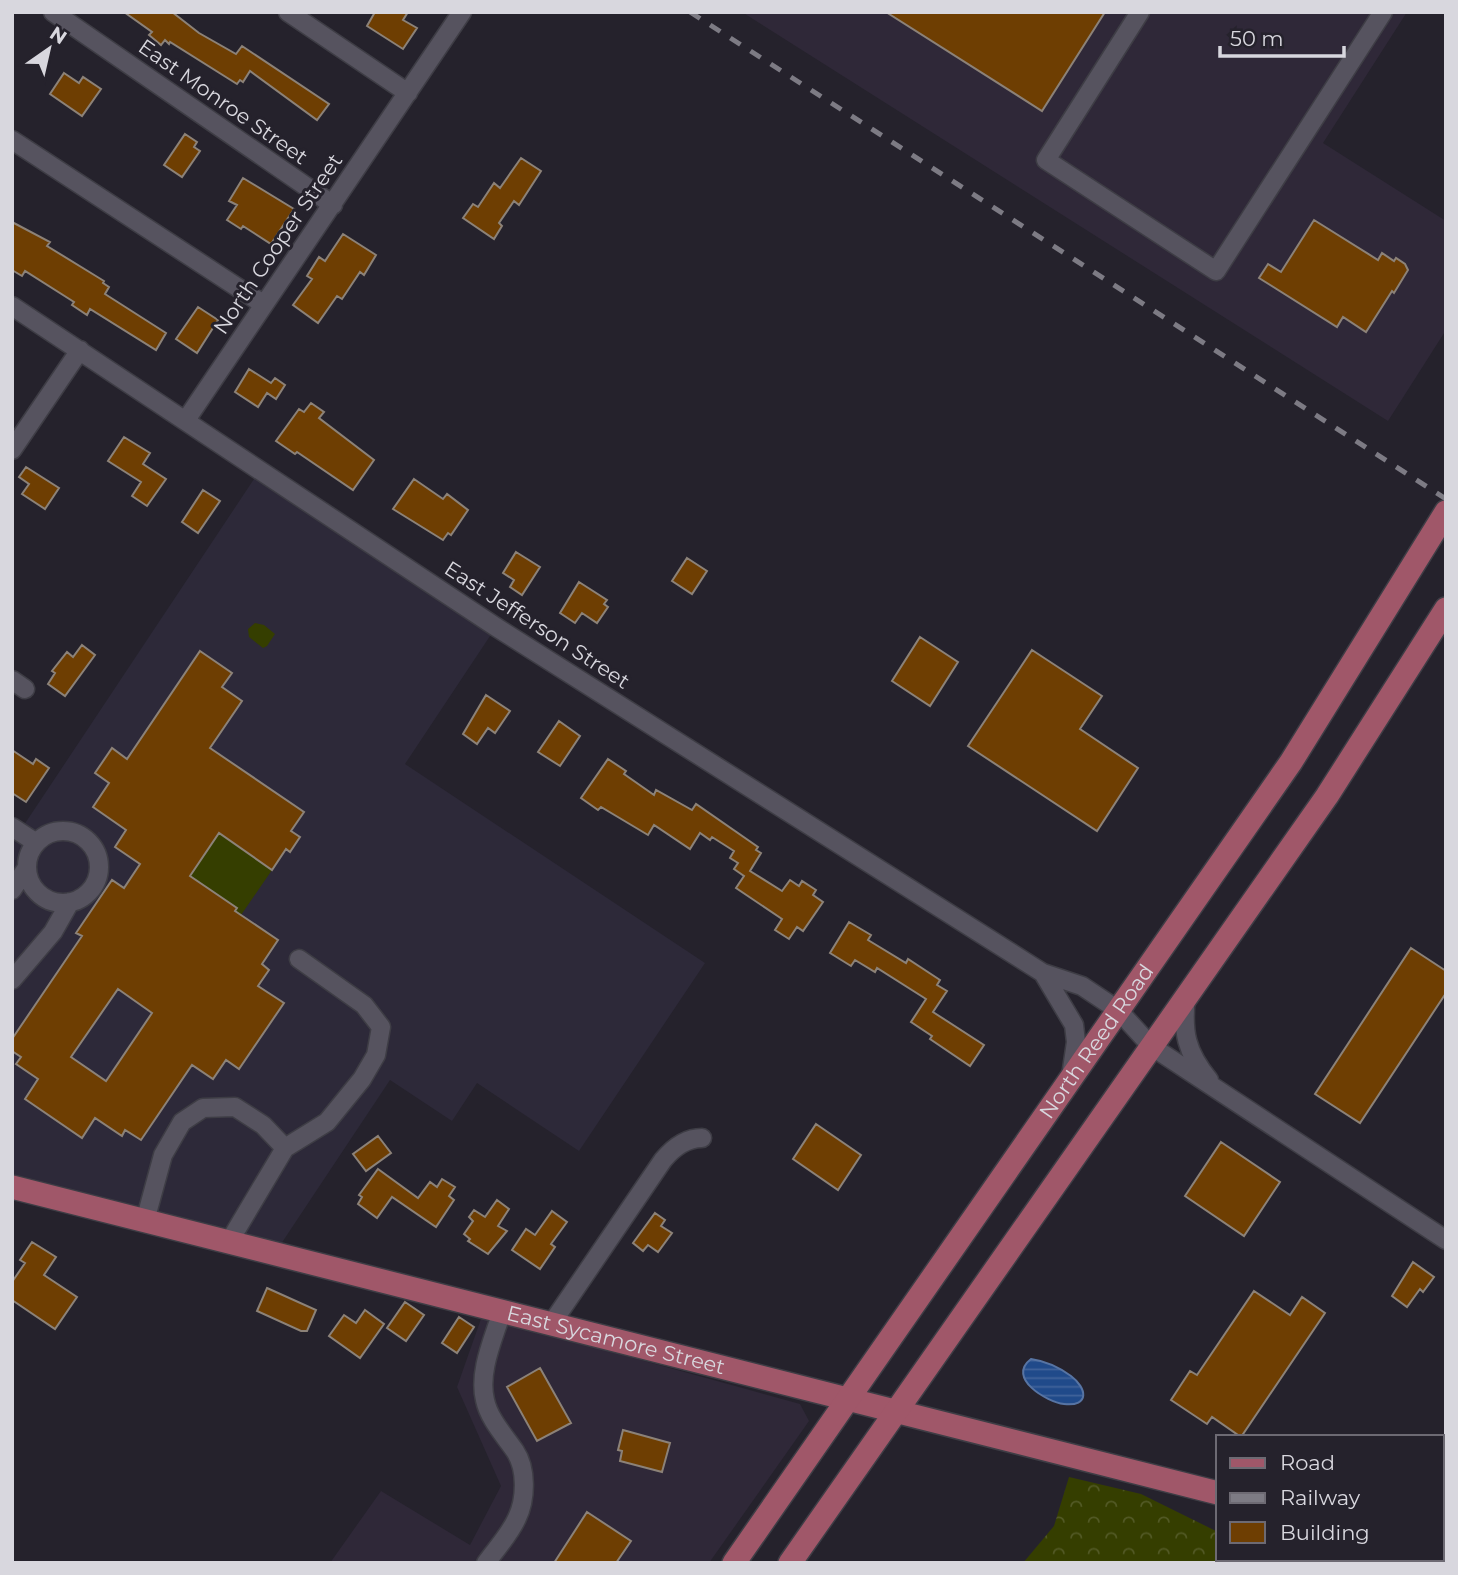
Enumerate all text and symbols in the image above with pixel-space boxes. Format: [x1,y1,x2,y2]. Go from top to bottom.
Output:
north arrow [14,14,84,84]
scale bar [1220,14,1344,58]
text: N [45,21,71,49]
text: 50 m [1230,26,1284,51]
street label: East Monroe Street [134,34,313,169]
street label: North Cooper Street [208,149,347,339]
street label: East Jefferson Street [440,555,634,694]
street label: North Reed Road [1034,959,1158,1123]
street label: East Sycamore Street [504,1300,728,1379]
legend [1216,1435,1444,1561]
text: Road [1280,1450,1335,1475]
text: Railway [1280,1485,1361,1510]
text: Building [1280,1520,1370,1545]

